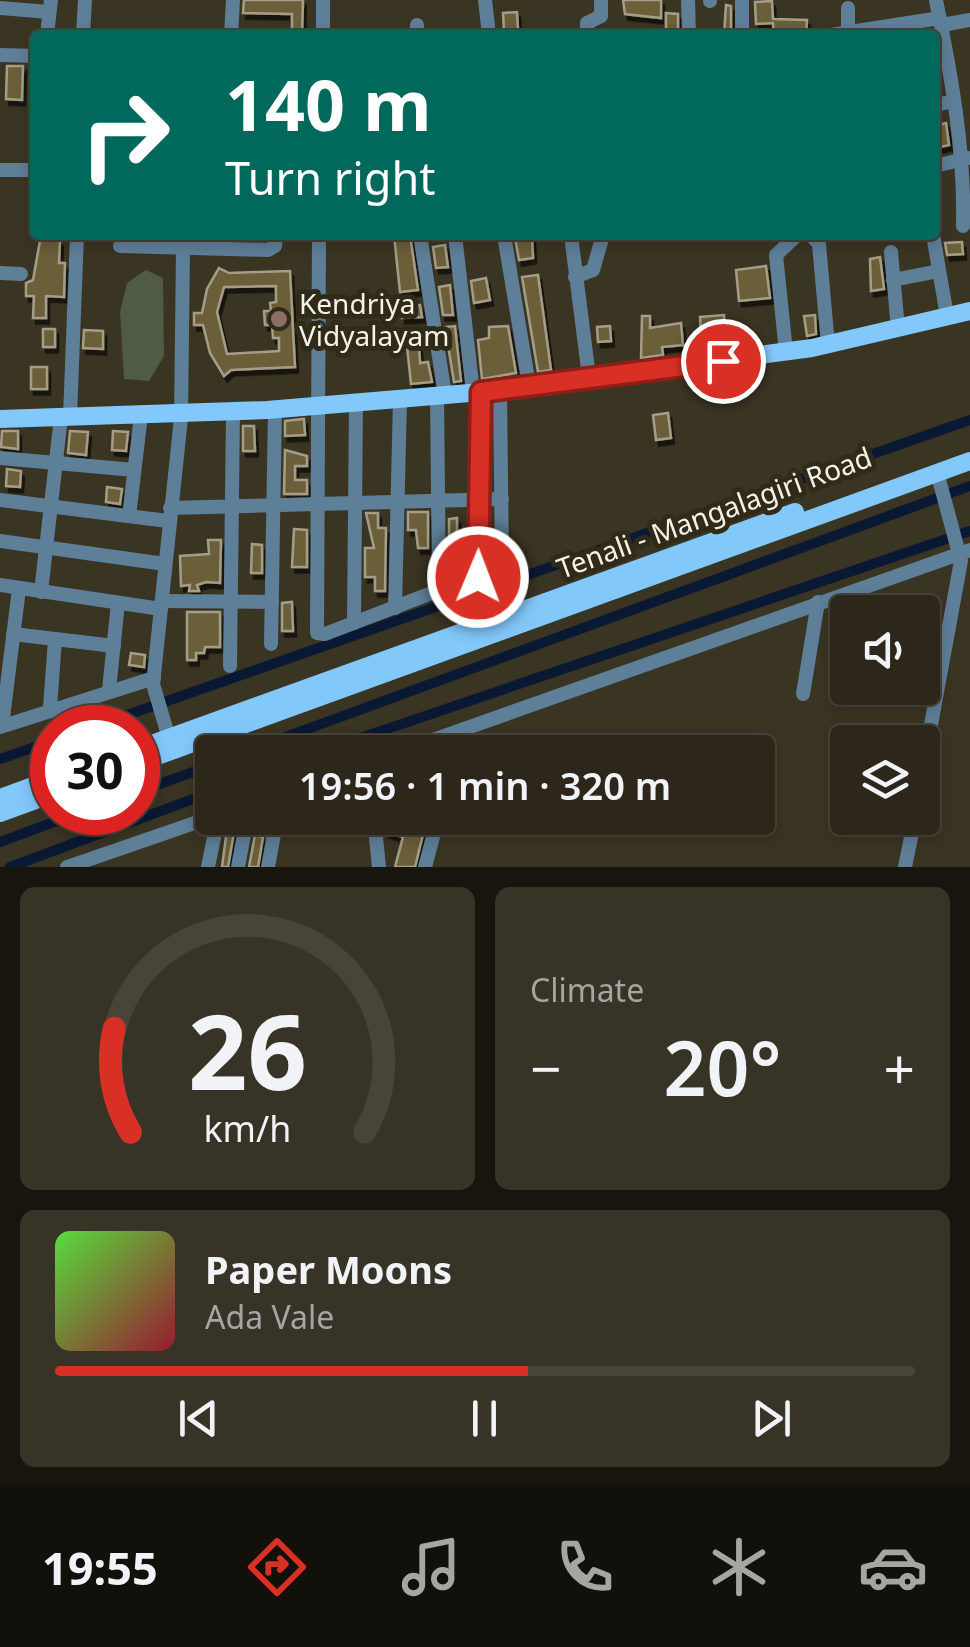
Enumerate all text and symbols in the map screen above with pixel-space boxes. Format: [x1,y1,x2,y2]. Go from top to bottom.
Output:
text: 140 m [225,56,432,152]
icon: right [60,70,190,200]
text: Turn right [225,147,436,208]
place label: Kendriya Vidyalayam [299,284,449,354]
marker: Kendriya Vidyalayam [268,308,290,330]
pin [681,319,766,404]
icon: arrive [696,334,751,389]
street label: Tenali - Mangalagiri Road [551,437,877,587]
position arrow [426,525,530,629]
map controls [830,595,940,835]
button: sound [830,595,940,705]
speed limit sign: 30 [30,705,160,835]
button: layers [830,725,940,835]
text: 19:56 · 1 min · 320 m [299,759,671,811]
text: Climate [530,968,644,1011]
text: 26 [188,979,307,1120]
text: 20° [664,1016,781,1118]
text: − [530,1030,561,1105]
text: + [884,1030,915,1105]
text: km/h [204,1104,291,1152]
text: Paper Moons [205,1243,452,1295]
text: Ada Vale [205,1295,334,1338]
icon: previous [171,1391,226,1446]
icon: pause [457,1391,512,1446]
icon: next [744,1391,799,1446]
icon: directions [242,1532,312,1602]
icon: music [396,1532,466,1602]
icon: phone [550,1532,620,1602]
icon: climate [704,1532,774,1602]
icon: car [858,1532,928,1602]
text: 19:55 [42,1537,158,1598]

